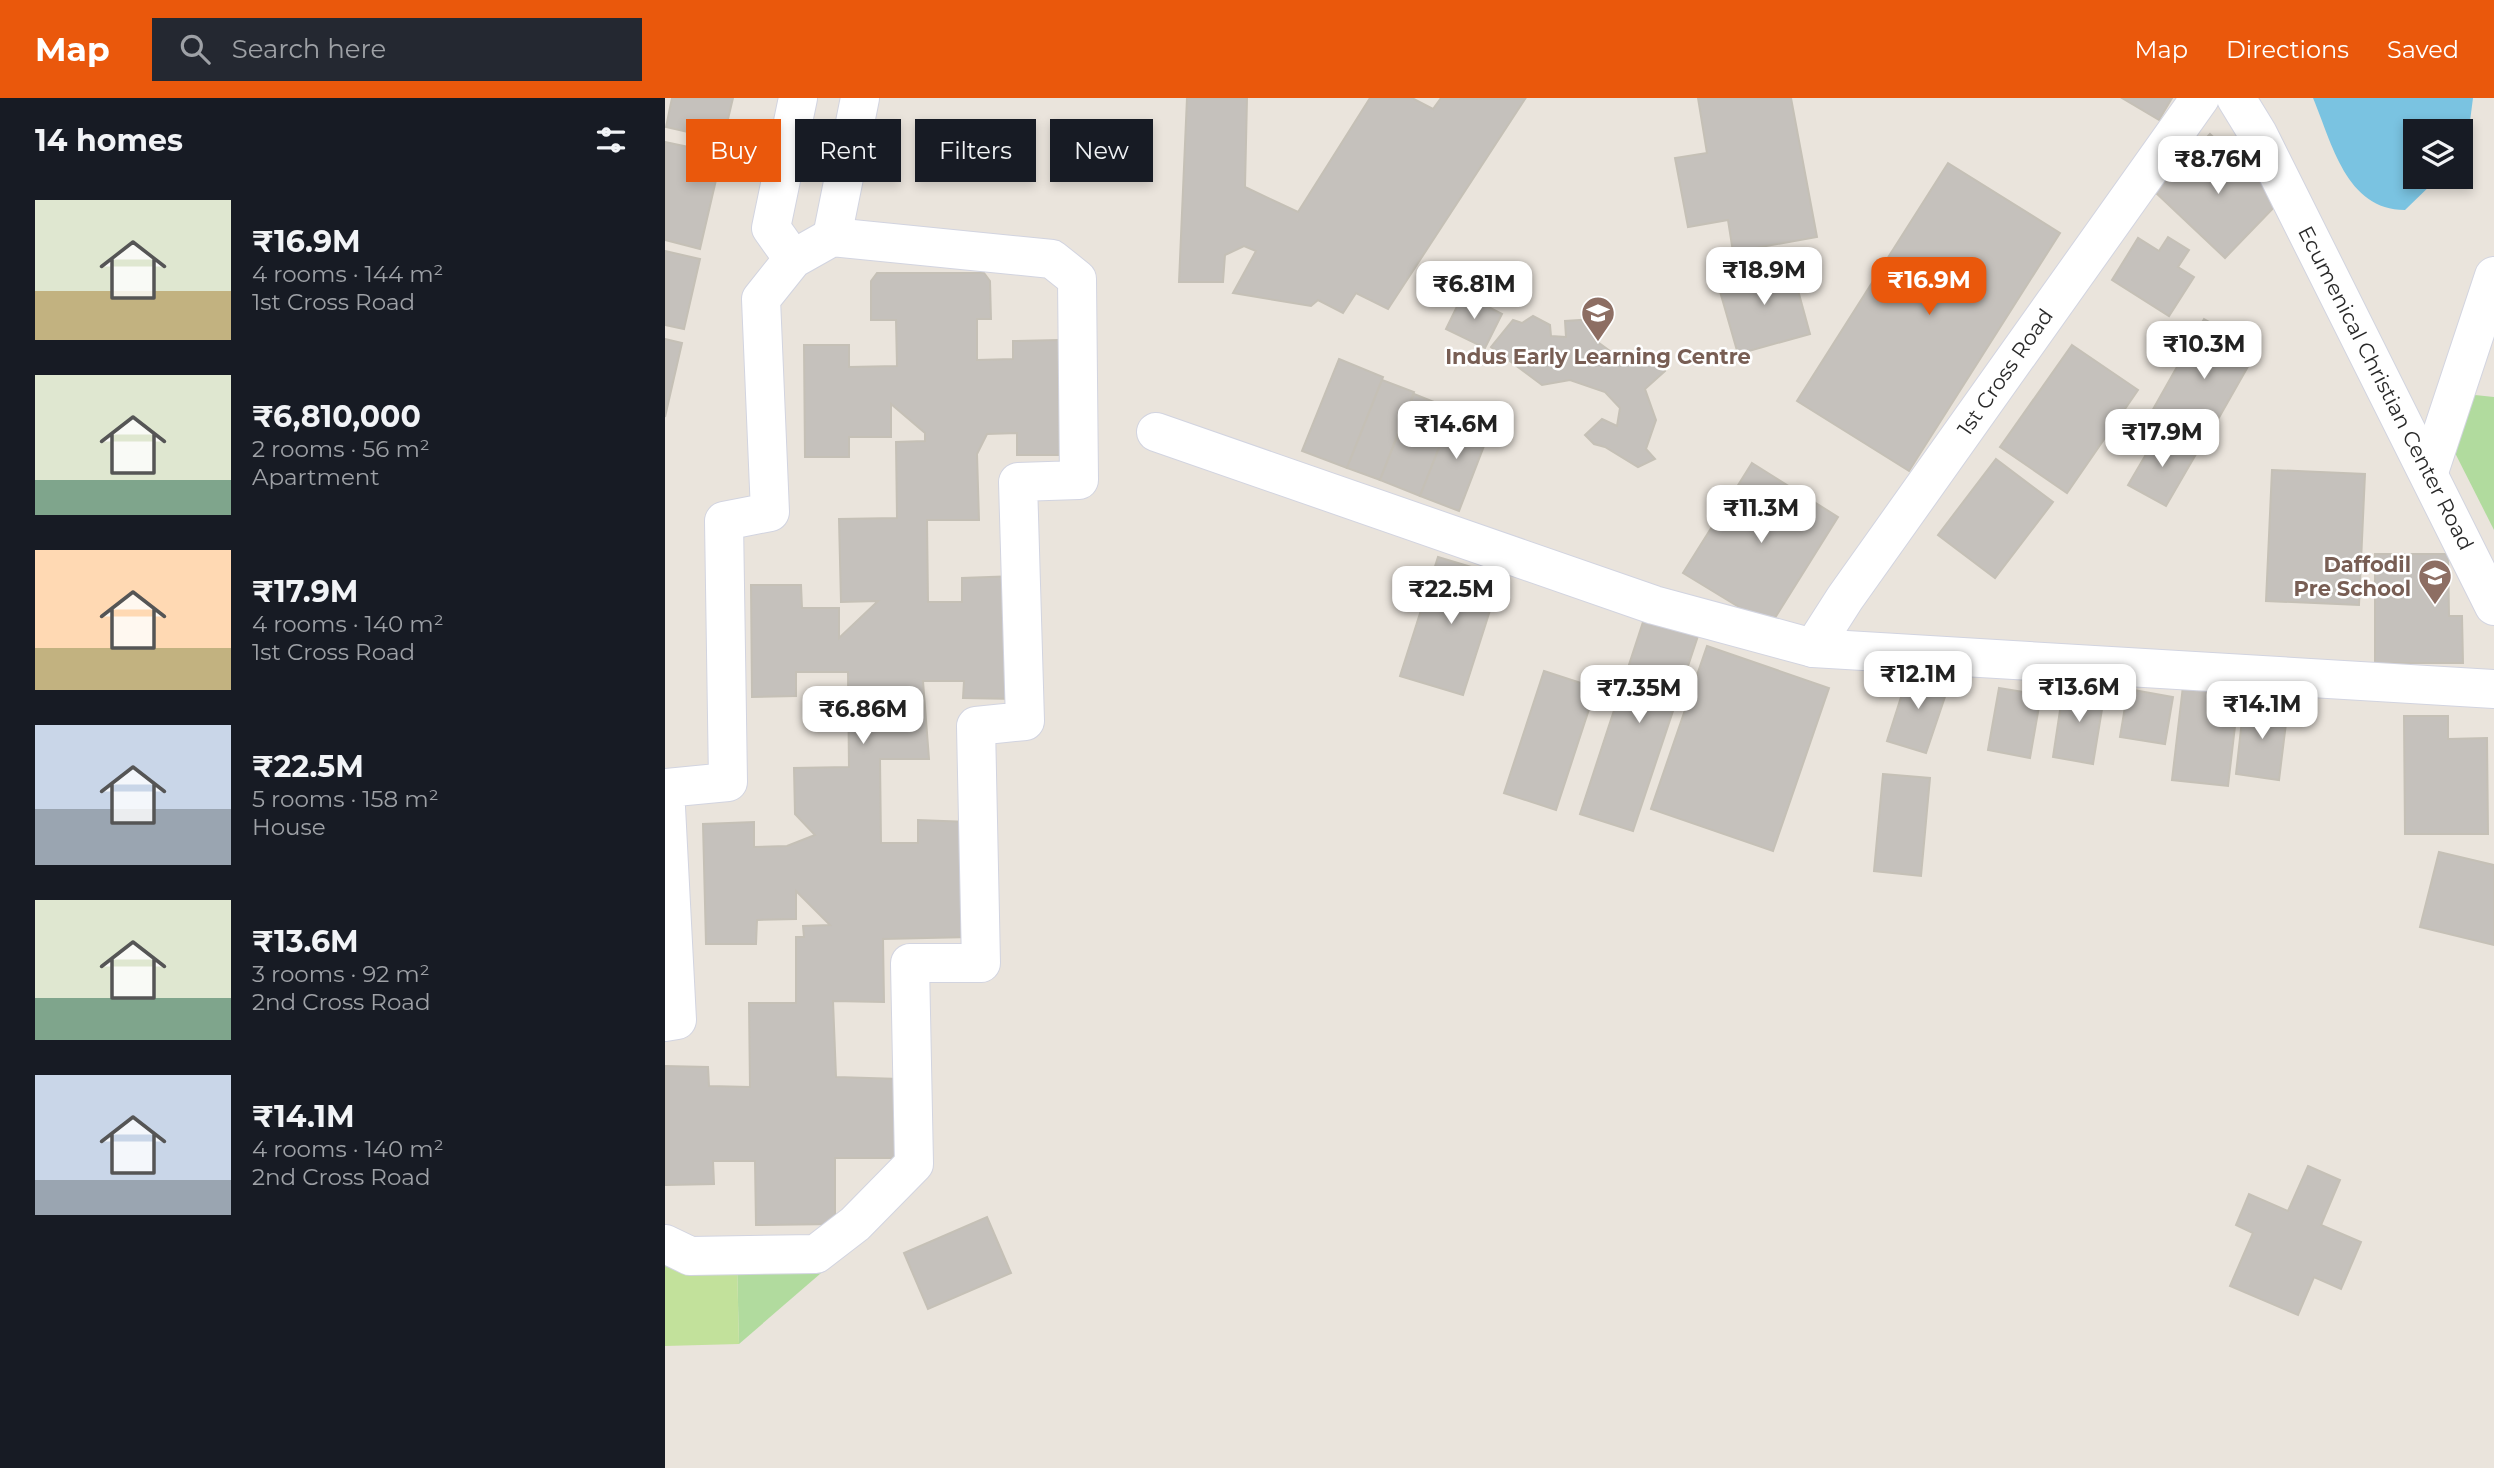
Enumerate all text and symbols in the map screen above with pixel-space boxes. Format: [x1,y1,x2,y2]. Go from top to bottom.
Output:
search box [152,18,642,81]
text: Map [35,29,110,69]
icon: search [176,30,214,68]
text: Search here [232,33,386,65]
text: Map [2135,35,2188,64]
text: Directions [2226,35,2349,64]
text: Saved [2387,35,2459,64]
chip: Buy [686,119,781,182]
chip: Rent [795,119,901,182]
chip: Filters [915,119,1036,182]
chip: New [1050,119,1153,182]
map controls [2403,119,2473,189]
button: layers [2403,119,2473,189]
icon: filters [592,121,630,159]
text: 14 homes [35,122,183,159]
pin: ₹8.76M [2161,136,2275,196]
text: ₹8.76M [2174,145,2262,173]
street label: Ecumenical Christian Center Road [2293,222,2479,554]
text: ₹16.9M [252,223,361,260]
icon: home [91,228,175,312]
pin: ₹18.9M [1707,248,1821,307]
text: ₹18.9M [1722,256,1806,284]
pin: ₹16.9M [1872,258,1986,317]
text: 4 rooms · 144 m² [252,260,444,288]
pin: ₹6.81M [1417,262,1531,321]
text: ₹16.9M [1887,266,1971,294]
text: ₹6.81M [1432,270,1516,298]
text: 1st Cross Road [252,288,415,316]
school or university icon: Indus Early Learning Centre [1579,294,1617,343]
street label: 1st Cross Road [1952,304,2058,440]
pin: ₹10.3M [2147,322,2261,381]
text: ₹10.3M [2163,330,2245,358]
place label: Indus Early Learning Centre [1445,344,1751,369]
text: ₹6,810,000 [252,398,421,435]
pin: ₹14.6M [1399,402,1513,461]
icon: home [91,403,175,487]
text: ₹14.6M [1414,410,1498,438]
pin: ₹17.9M [2105,410,2219,469]
text: ₹17.9M [2121,418,2203,446]
text: 2 rooms · 56 m² [252,435,430,463]
text: Apartment [252,463,380,491]
pin: ₹11.3M [1704,486,1818,545]
text: ₹11.3M [1723,494,1799,522]
place label: Daffodil Pre School [2294,552,2411,601]
school or university icon: Daffodil Pre School [2416,557,2454,606]
pin: ₹22.5M [1394,566,1508,626]
text: ₹17.9M [252,573,358,610]
text: ₹22.5M [1408,575,1494,603]
icon: home [91,578,175,662]
text: 4 rooms · 140 m² [252,610,444,638]
text: 1st Cross Road [252,638,415,666]
pin: ₹12.1M [1861,652,1975,711]
text: ₹12.1M [1880,660,1956,688]
pin: ₹13.6M [2022,664,2136,724]
pin: ₹7.35M [1582,666,1696,725]
text: ₹13.6M [2038,673,2120,701]
text: ₹7.35M [1596,674,1682,702]
pin: ₹14.1M [2205,682,2319,741]
pin: ₹6.86M [806,686,920,746]
text: ₹14.1M [2223,690,2301,718]
text: ₹6.86M [818,695,908,723]
text: ₹22.5M [252,748,364,785]
icon: home [91,753,175,837]
text: 5 rooms · 158 m² [252,785,439,813]
text: House [252,813,326,841]
text: ₹13.6M [252,923,359,960]
icon: home [91,928,175,1012]
text: 3 rooms · 92 m² [252,960,430,988]
text: 2nd Cross Road [252,988,431,1016]
text: ₹14.1M [252,1098,355,1135]
icon: home [91,1103,175,1187]
text: 4 rooms · 140 m² [252,1135,444,1163]
text: 2nd Cross Road [252,1163,431,1191]

